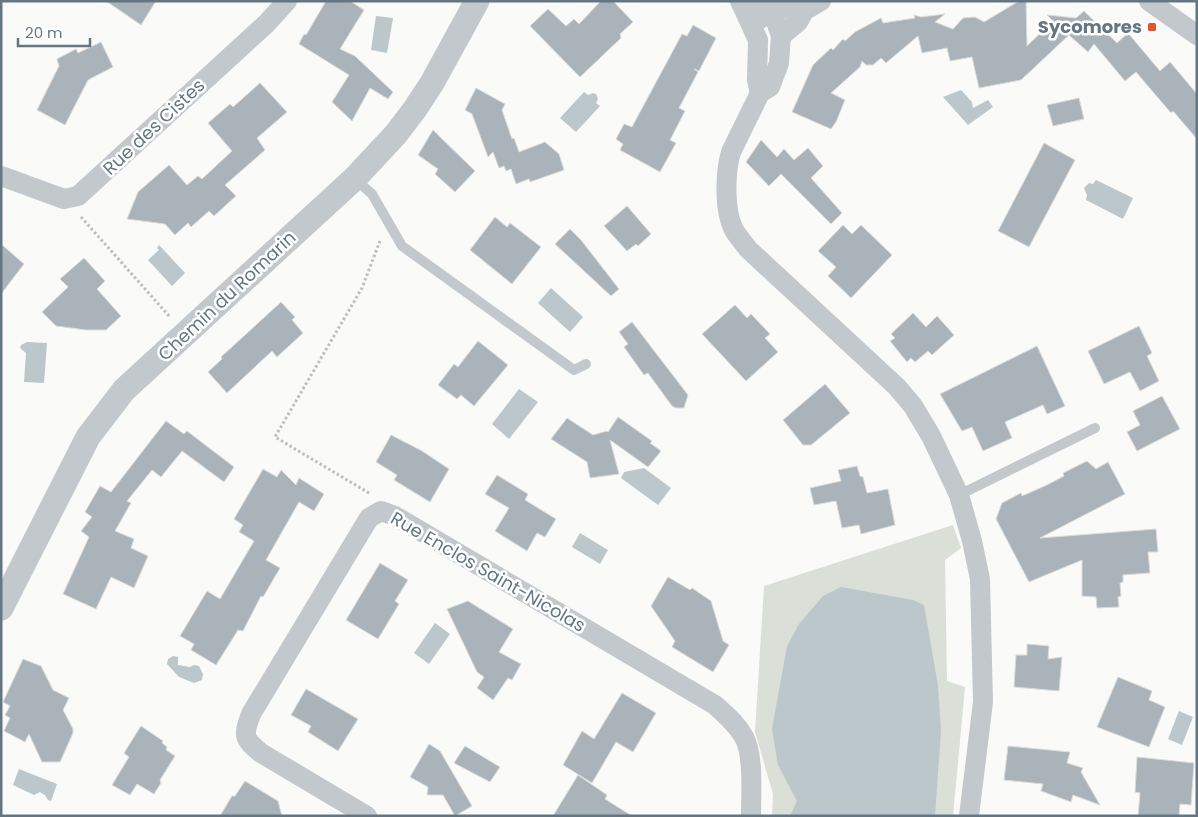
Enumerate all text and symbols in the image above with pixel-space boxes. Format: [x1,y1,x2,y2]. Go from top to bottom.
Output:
place label: Sycomores [1038,14,1142,39]
scale bar [18,15,90,47]
marker: Sycomores [1146,21,1158,33]
text: 20 m [25,22,63,43]
street label: Rue des Cistes [97,73,210,180]
street label: Chemin du Romarin [152,225,301,366]
street label: Rue Enclos Saint-Nicolas [386,506,590,638]

